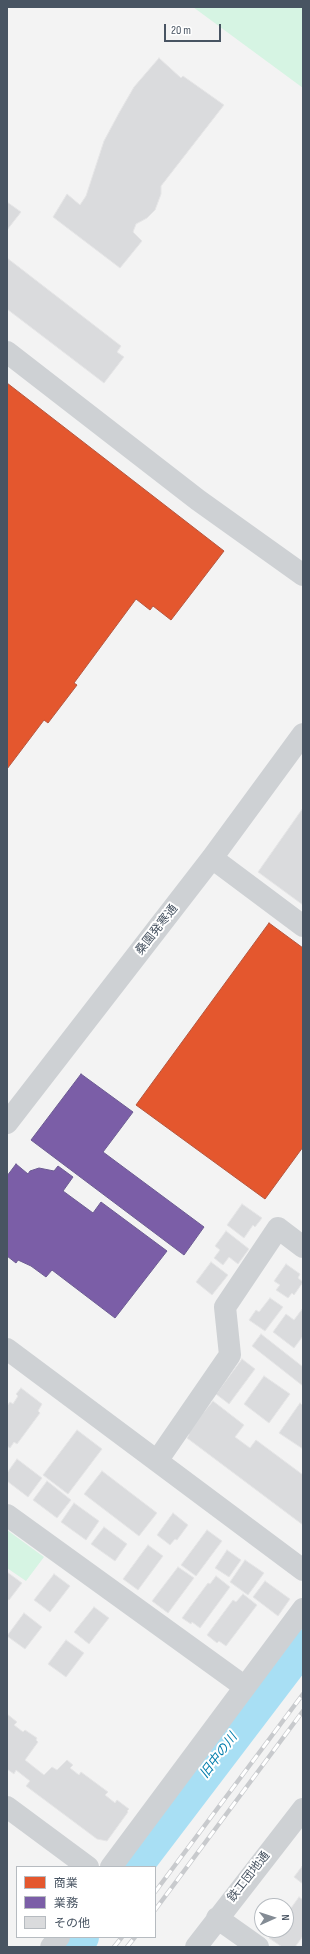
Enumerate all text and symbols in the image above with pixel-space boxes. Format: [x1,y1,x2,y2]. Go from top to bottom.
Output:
scale bar [166,16,223,42]
text: 20 m [171,23,191,38]
street label: 桑園発寒通 [133,902,181,958]
water label: 旧中の川 [197,1731,241,1781]
street label: 鉄工団地通 [225,1849,273,1905]
legend [16,1866,156,1938]
text: 商業 [54,1876,78,1891]
text: 業務 [54,1896,78,1911]
north arrow [254,1898,294,1938]
text: N [279,1914,292,1921]
text: その他 [54,1916,90,1931]

